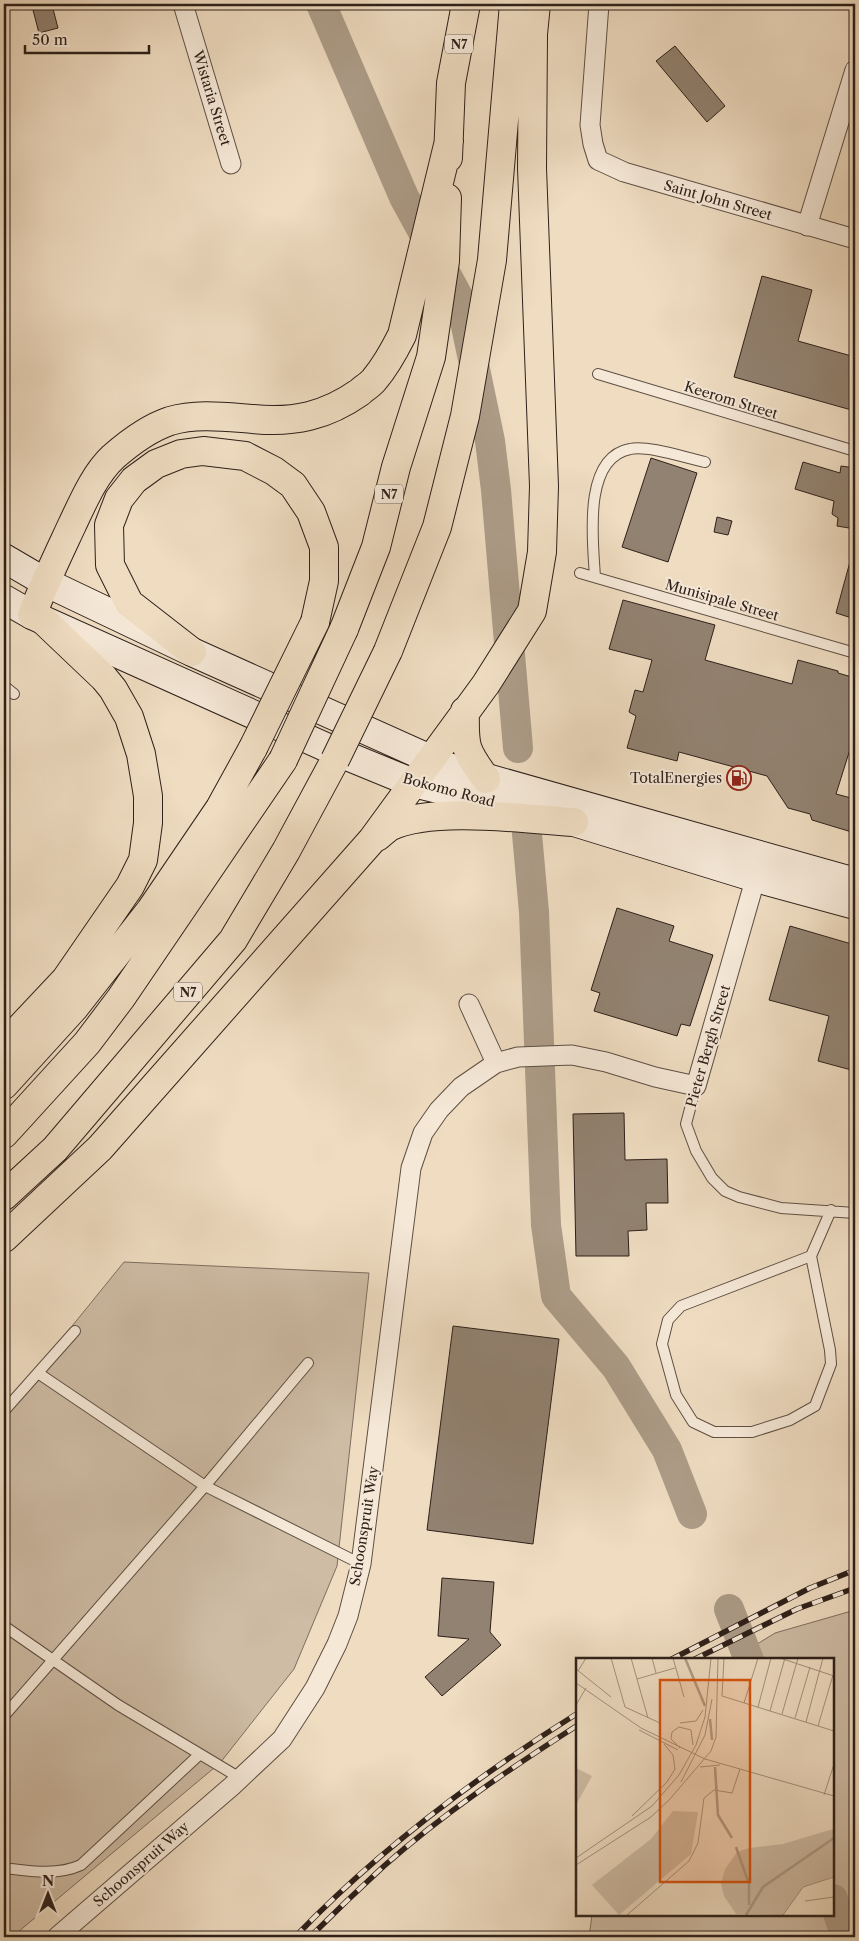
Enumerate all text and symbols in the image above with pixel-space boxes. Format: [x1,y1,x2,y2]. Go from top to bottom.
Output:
scale bar [25,22,149,54]
text: 50 m [32,30,68,49]
road number: N7 [445,34,473,54]
street label: Wistaria Street [189,47,235,148]
street label: Saint John Street [662,176,774,224]
street label: Keerom Street [682,377,780,423]
road number: N7 [375,484,403,504]
street label: Munisipale Street [663,575,781,625]
fuel station icon: TotalEnergies [726,765,752,791]
street label: Bokomo Road [401,769,497,811]
place label: TotalEnergies [630,769,722,787]
road number: N7 [174,982,202,1002]
street label: Pieter Bergh Street [682,983,734,1109]
street label: Schoonspruit Way [346,1465,382,1587]
inset map [576,1658,834,1916]
street label: Schoonspruit Way [89,1817,193,1910]
north arrow [22,1868,72,1918]
text: N [42,1872,54,1890]

